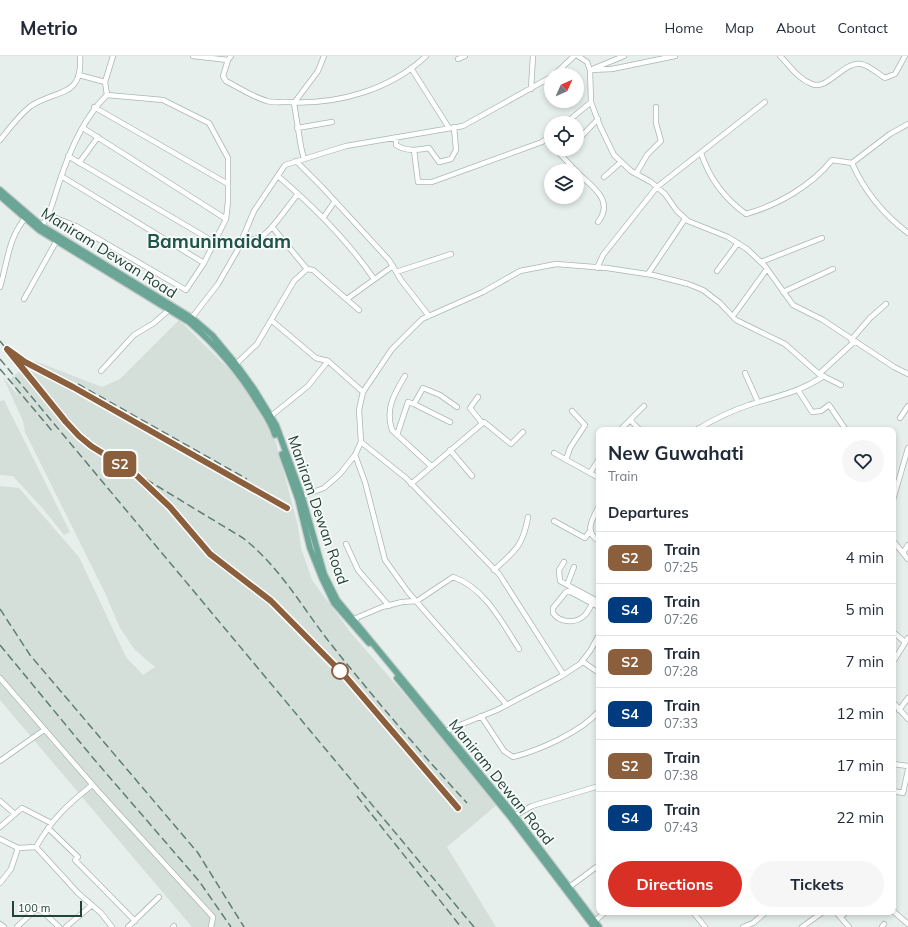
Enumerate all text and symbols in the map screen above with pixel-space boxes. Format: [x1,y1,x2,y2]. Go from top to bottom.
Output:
text: Metrio [20,16,78,40]
text: Home [664,19,703,37]
text: Map [725,19,754,37]
text: About [776,19,816,37]
text: Contact [838,19,888,37]
north arrow [544,68,584,108]
map controls [544,68,584,204]
button: locate [544,116,584,156]
button: layers [544,164,584,204]
street label: Maniram Dewan Road [38,203,181,302]
district label: Bamunimaidam [147,229,291,253]
street label: Maniram Dewan Road [284,433,353,587]
button: heart [842,440,884,482]
text: New Guwahati [608,441,744,465]
line badge: S2 [102,451,138,477]
text: S2 [111,455,129,473]
text: Train [608,468,638,484]
text: Departures [608,503,689,522]
text: Train [664,540,700,559]
text: 4 min [846,548,884,567]
text: S2 [621,549,639,567]
text: 07:25 [664,559,698,575]
text: Train [664,592,700,611]
text: 5 min [846,600,884,619]
text: S4 [621,601,639,619]
text: 07:26 [664,611,698,627]
text: Train [664,644,700,663]
text: 7 min [846,652,884,671]
text: S2 [621,653,639,671]
unlabelled marker [331,662,349,680]
text: 07:28 [664,663,698,679]
text: Train [664,696,700,715]
text: 12 min [837,704,884,723]
text: S4 [621,705,639,723]
street label: Maniram Dewan Road [445,715,558,848]
text: 07:33 [664,715,698,731]
text: Train [664,748,700,767]
text: 17 min [837,756,884,775]
text: S2 [621,757,639,775]
text: 07:38 [664,767,698,783]
text: Train [664,800,700,819]
text: 22 min [837,808,884,827]
text: S4 [621,809,639,827]
text: 07:43 [664,819,698,835]
button: Directions [608,861,742,907]
button: Tickets [750,861,884,907]
scale bar [12,899,82,918]
text: 100 m [18,901,50,915]

